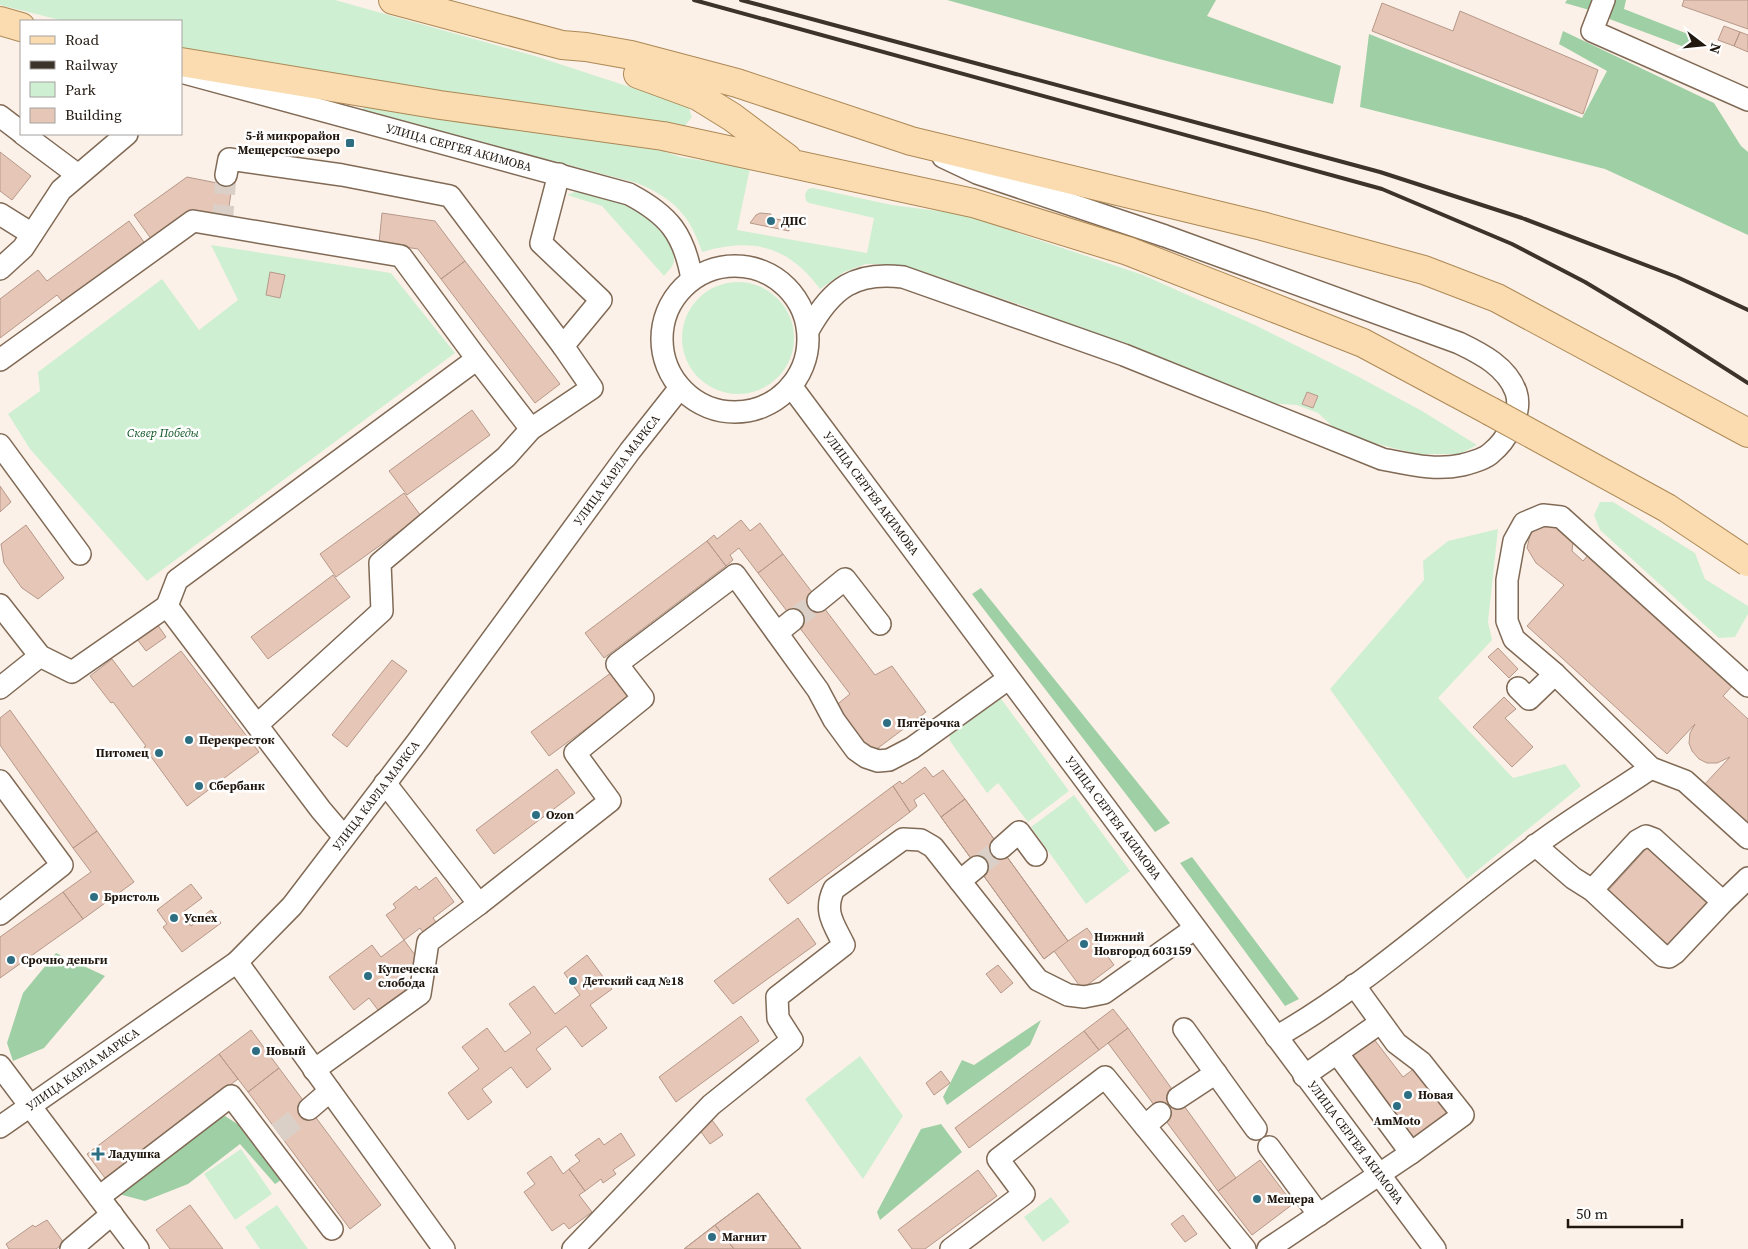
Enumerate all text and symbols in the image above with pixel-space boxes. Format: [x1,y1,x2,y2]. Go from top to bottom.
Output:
legend [20,20,182,135]
north arrow [1678,20,1728,70]
text: Road [65,29,99,50]
text: N [1704,41,1727,56]
text: Railway [65,54,118,75]
text: Park [65,79,97,100]
text: Building [65,104,122,125]
street label: УЛИЦА СЕРГЕЯ АКИМОВА [384,120,534,175]
place label: 5-й микрорайон Мещерское озеро [238,128,340,158]
marker: 5-й микрорайон Мещерское озеро [344,137,356,149]
place label: ДПС [781,213,806,229]
marker: ДПС [765,215,777,227]
street label: УЛИЦА КАРЛА МАРКСА [570,411,664,529]
park label: Сквер Победы [127,425,200,441]
street label: УЛИЦА СЕРГЕЯ АКИМОВА [820,428,923,558]
place label: Пятёрочка [897,715,961,731]
marker: Пятёрочка [881,717,893,729]
place label: Перекресток [199,732,274,748]
marker: Перекресток [183,734,195,746]
street label: УЛИЦА КАРЛА МАРКСА [329,737,423,854]
place label: Питомец [96,745,149,761]
marker: Питомец [153,747,165,759]
street label: УЛИЦА СЕРГЕЯ АКИМОВА [1062,753,1165,883]
place label: Сбербанк [209,778,265,794]
marker: Сбербанк [193,780,205,792]
place label: Ozon [546,807,575,823]
marker: Ozon [530,809,542,821]
place label: Бристоль [104,889,160,905]
marker: Бристоль [88,891,100,903]
place label: Успех [184,910,218,926]
marker: Успех [168,912,180,924]
place label: Нижний Новгород 603159 [1094,929,1192,959]
marker: Нижний Новгород 603159 [1078,938,1090,950]
place label: Срочно деньги [21,952,108,968]
marker: Срочно деньги [5,954,17,966]
place label: Купеческа слобода [378,961,439,991]
marker: Купеческа слобода [362,970,374,982]
place label: Детский сад №18 [583,973,684,989]
marker: Детский сад №18 [567,975,579,987]
street label: УЛИЦА КАРЛА МАРКСА [23,1024,143,1114]
place label: Новый [266,1043,306,1059]
marker: Новый [250,1045,262,1057]
street label: УЛИЦА СЕРГЕЯ АКИМОВА [1304,1077,1407,1208]
place label: Новая [1418,1087,1454,1103]
marker: Новая [1402,1089,1414,1101]
marker: AmMoto [1391,1100,1403,1112]
place label: AmMoto [1373,1113,1421,1129]
place label: Ладушка [108,1146,161,1162]
marker: Ладушка [92,1148,104,1160]
place label: Мещера [1267,1191,1315,1207]
marker: Мещера [1251,1193,1263,1205]
scale bar [1568,1196,1682,1228]
text: 50 m [1576,1203,1608,1224]
place label: Магнит [722,1229,767,1245]
marker: Магнит [706,1231,718,1243]

